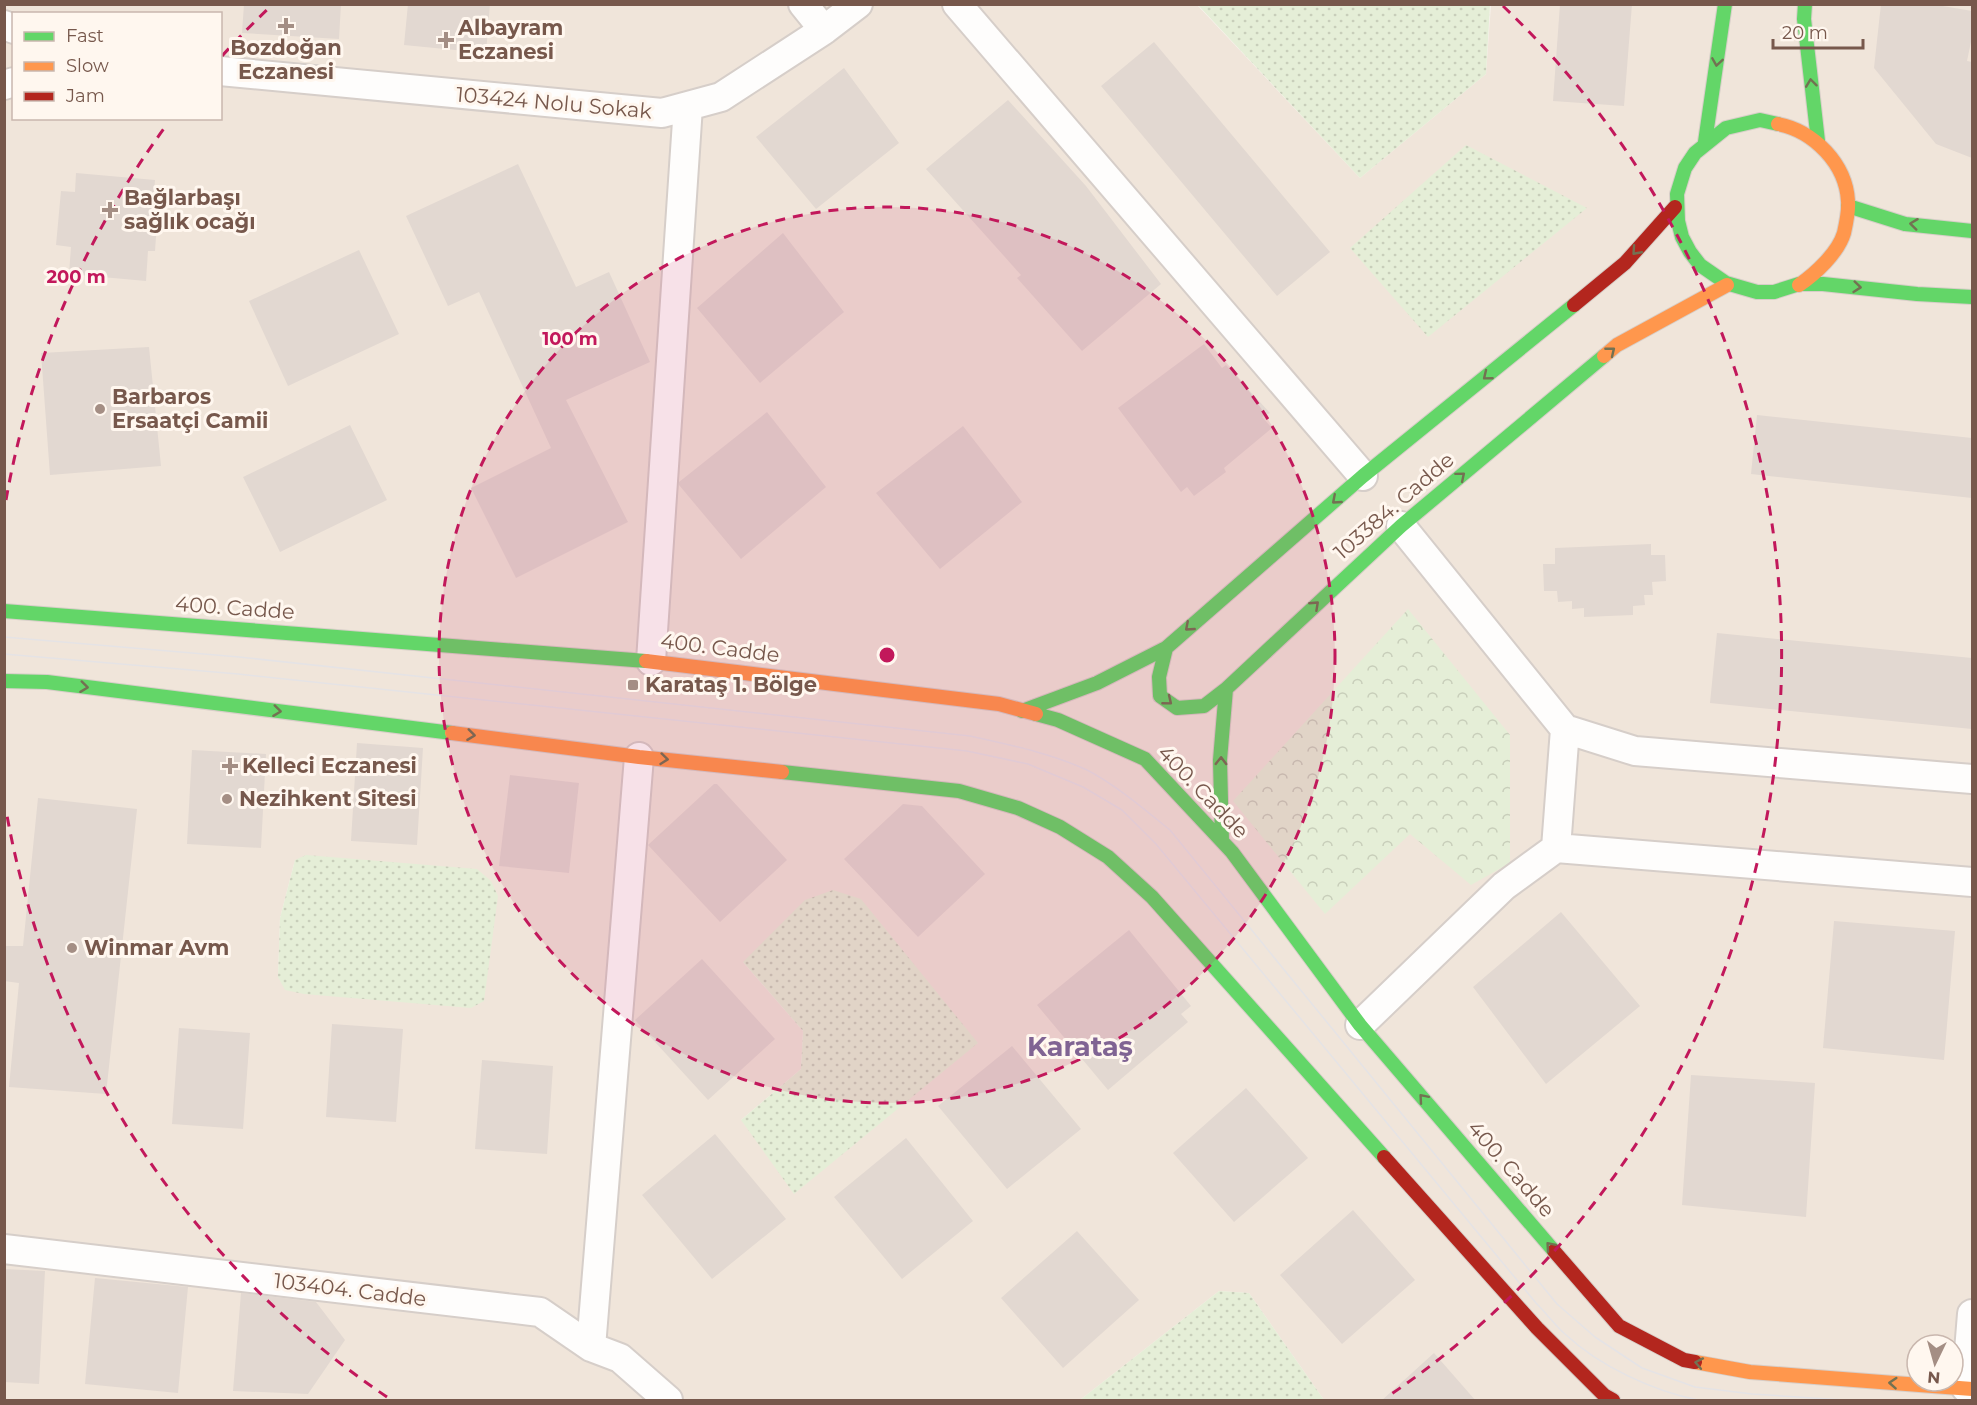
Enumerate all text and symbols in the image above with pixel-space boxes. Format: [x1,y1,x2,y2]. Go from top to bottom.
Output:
legend [12,12,222,120]
scale bar [1773,12,1863,50]
place label: Albayram Eczanesi [457,15,563,64]
marker: Bozdoğan Eczanesi [279,19,293,33]
text: 20 m [1782,22,1828,44]
text: Fast [66,25,104,47]
marker: Albayram Eczanesi [439,33,453,47]
place label: Bozdoğan Eczanesi [230,35,342,84]
text: Slow [66,55,109,77]
one-way arrow [1711,58,1723,67]
one-way arrow [1806,78,1818,87]
street label: 103424 Nolu Sokak [455,81,654,124]
text: Jam [65,85,105,107]
place label: Bağlarbaşı sağlık ocağı [124,185,255,234]
marker: Bağlarbaşı sağlık ocağı [101,201,119,219]
one-way arrow [1910,219,1919,231]
one-way arrow [1632,244,1643,255]
text: 200 m [46,266,106,288]
one-way arrow [1852,281,1862,293]
text: 100 m [542,328,598,350]
one-way arrow [1604,347,1615,358]
one-way arrow [1482,368,1493,379]
place label: Barbaros Ersaatçi Camii [112,384,268,433]
marker: Barbaros Ersaatçi Camii [93,402,107,416]
street label: 103384. Cadde [1329,447,1459,565]
one-way arrow [1454,472,1465,483]
one-way arrow [1332,493,1343,504]
street label: 400. Cadde [174,591,296,624]
one-way arrow [1308,602,1319,613]
one-way arrow [1185,620,1196,631]
street label: 400. Cadde [659,628,781,667]
centre of rings [877,645,897,665]
place label: Karataş 1. Bölge [645,672,817,697]
marker: Karataş 1. Bölge [626,678,640,692]
one-way arrow [79,680,88,692]
one-way arrow [1161,694,1172,705]
one-way arrow [273,704,282,717]
one-way arrow [466,729,475,741]
street label: 400. Cadde [1153,740,1254,843]
one-way arrow [660,752,669,765]
place label: Kelleci Eczanesi [242,753,417,778]
one-way arrow [1215,757,1227,766]
marker: Kelleci Eczanesi [223,759,237,773]
place label: Nezihkent Sitesi [239,786,417,811]
marker: Nezihkent Sitesi [220,792,234,806]
place label: Winmar Avm [84,935,229,960]
marker: Winmar Avm [65,941,79,955]
district label: Karataş [1027,1030,1133,1063]
one-way arrow [1419,1094,1430,1105]
street label: 400. Cadde [1463,1115,1560,1222]
one-way arrow [1546,1242,1557,1253]
street label: 103404. Cadde [272,1268,428,1311]
north arrow [1905,1333,1965,1393]
one-way arrow [1695,1357,1705,1370]
text: N [1926,1367,1941,1387]
one-way arrow [1889,1377,1898,1390]

